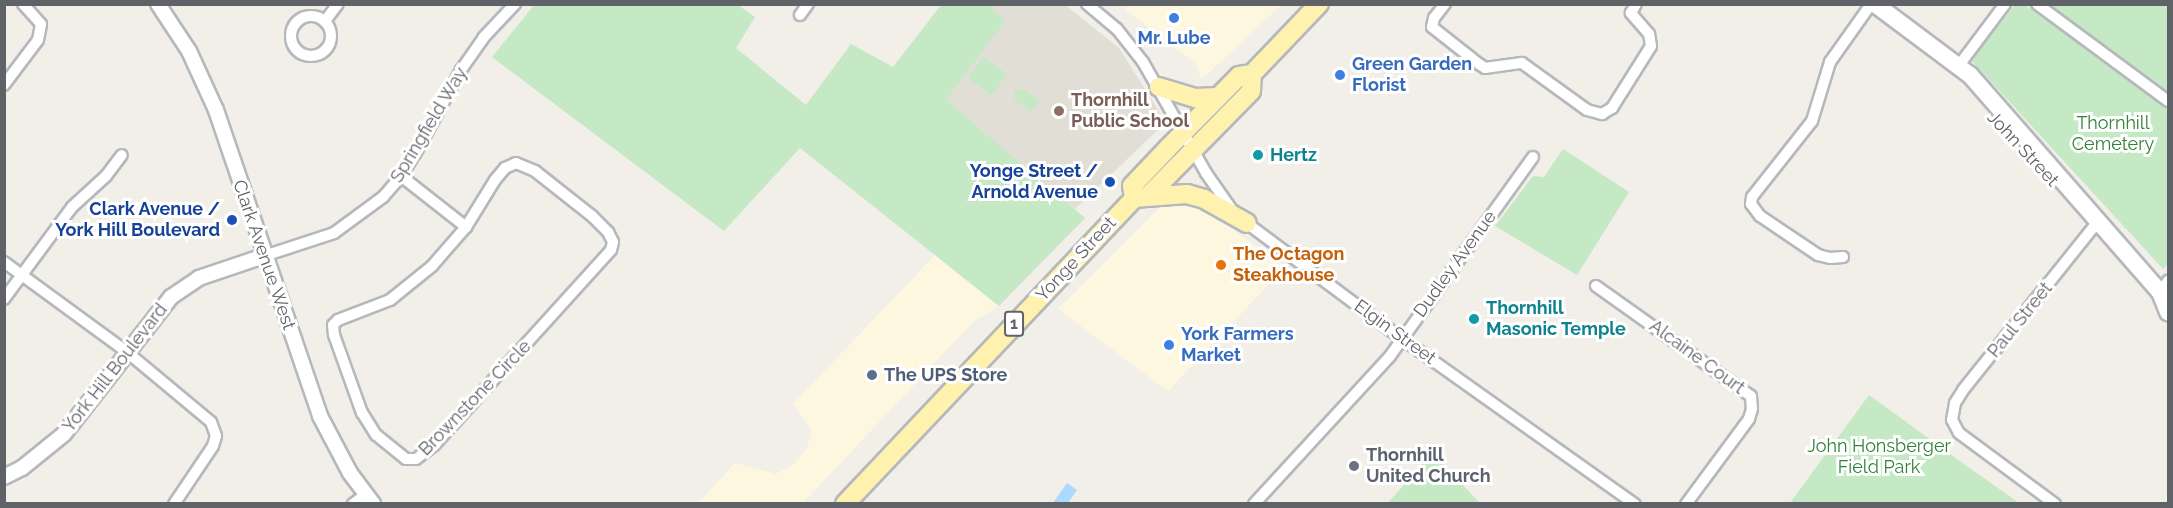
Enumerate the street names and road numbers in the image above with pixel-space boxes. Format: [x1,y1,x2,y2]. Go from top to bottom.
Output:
street label: Springfield Way [386,63,472,187]
street label: John Street [1983,107,2063,191]
street label: Clark Avenue West [228,177,300,333]
street label: Dudley Avenue [1409,206,1501,322]
street label: Yonge Street [1031,212,1121,306]
street label: Paul Street [1983,278,2057,362]
street label: Elgin Street [1350,295,1440,369]
street label: York Hill Boulevard [58,299,172,437]
road number: 1 [1004,311,1024,337]
street label: Alcaine Court [1645,315,1749,399]
street label: Brownstone Circle [414,336,536,460]

